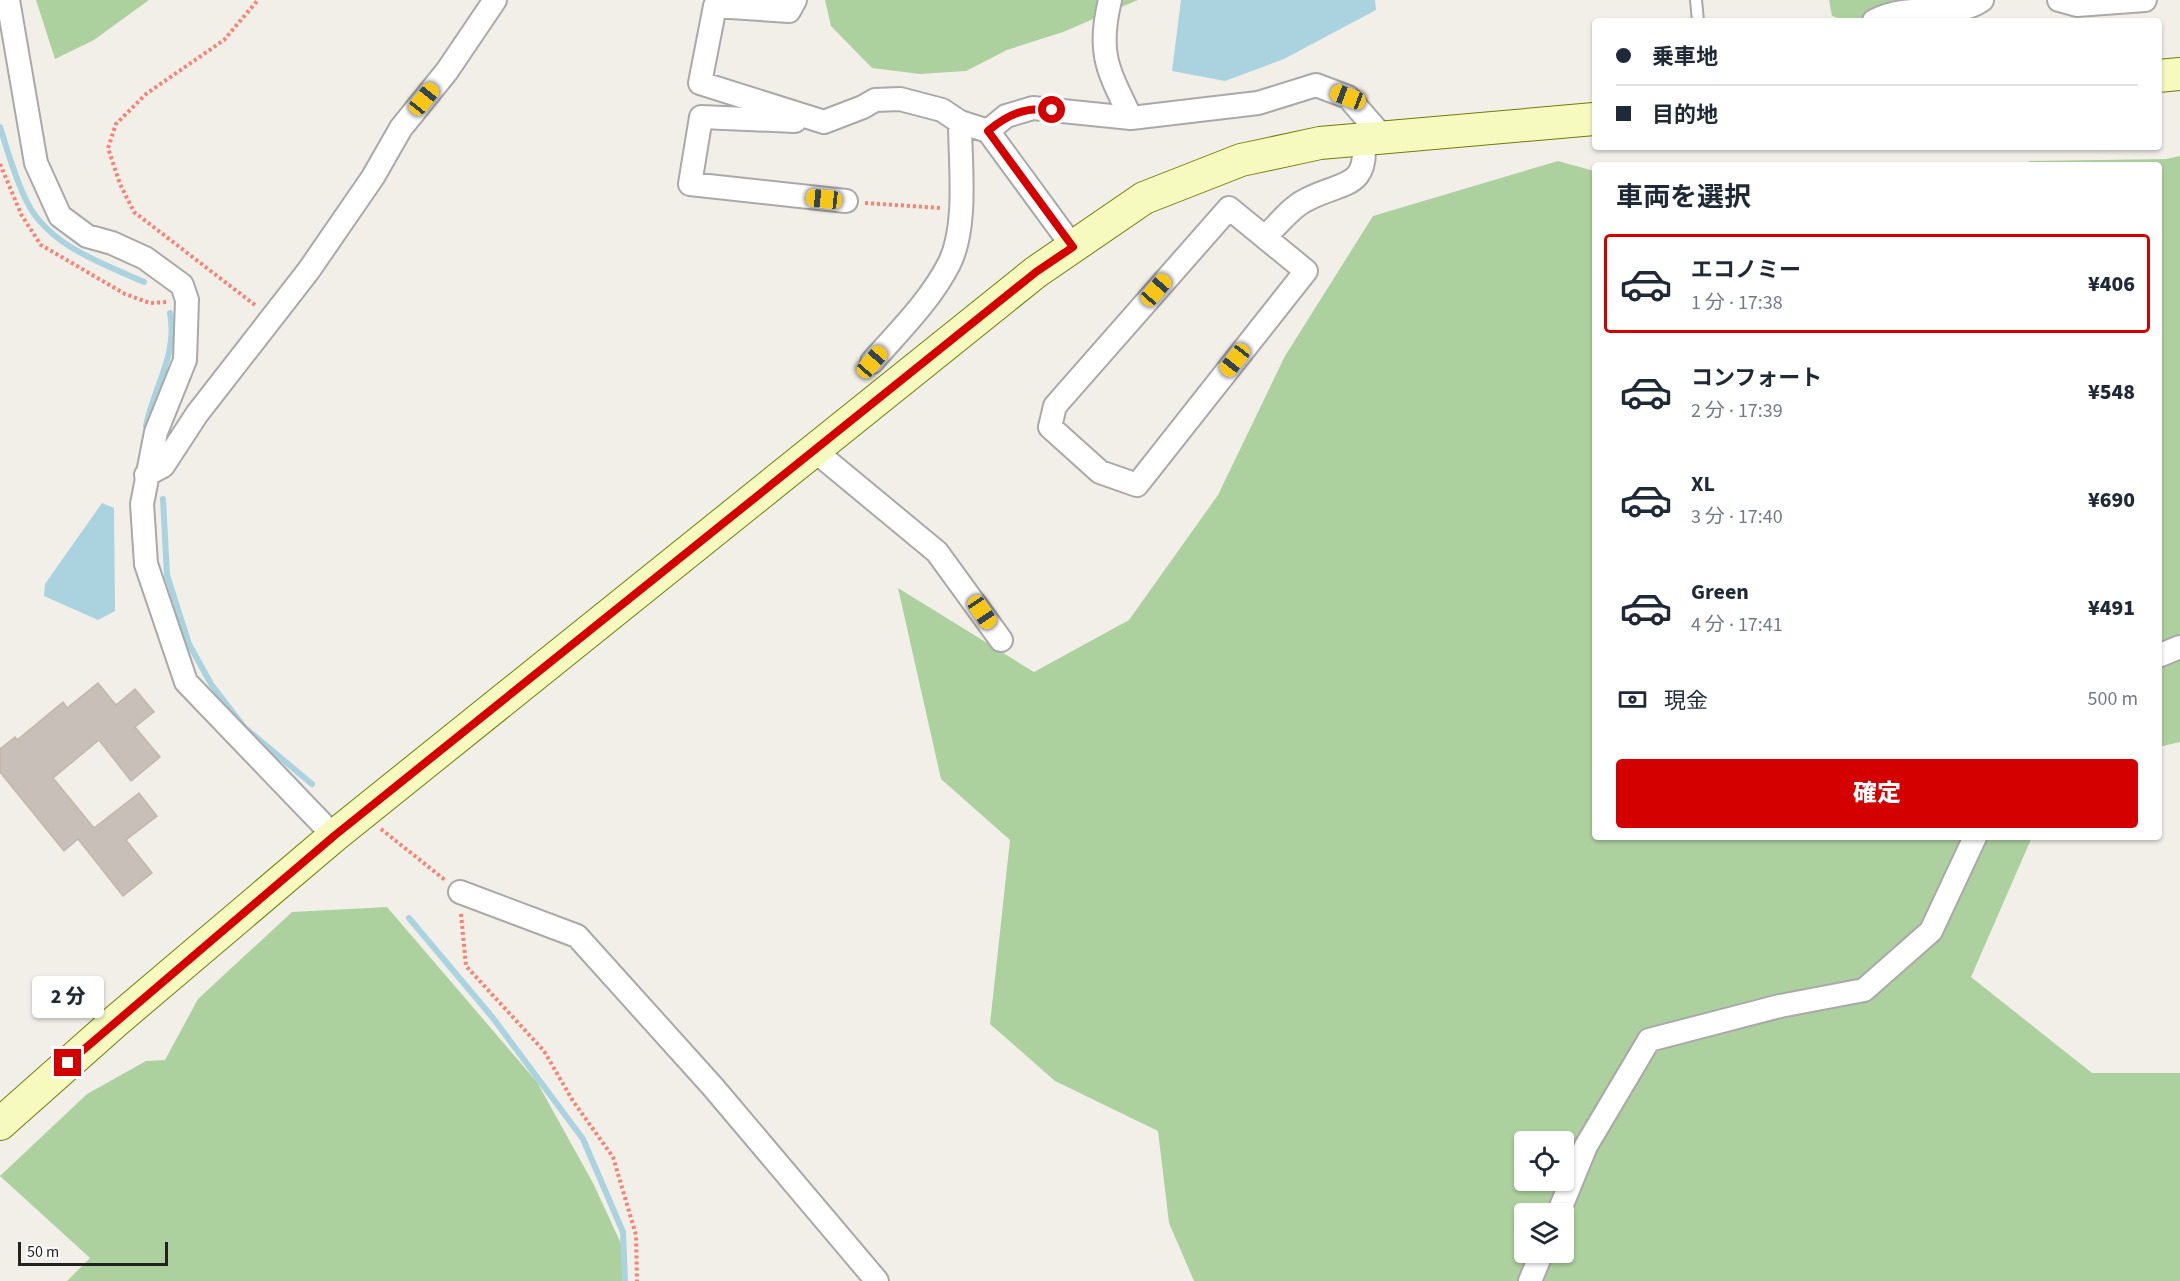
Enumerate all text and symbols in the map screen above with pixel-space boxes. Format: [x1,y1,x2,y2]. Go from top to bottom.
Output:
text: 乗車地 [1652,41,1718,73]
car [406,79,442,119]
car [1328,82,1368,112]
route start [1038,96,1065,123]
text: 目的地 [1652,99,1718,131]
text: 車両を選択 [1616,178,1751,217]
car [805,188,843,210]
text: エコノミー [1691,254,1801,286]
icon: car [1619,257,1673,311]
text: ¥406 [2088,268,2135,300]
car [1137,271,1175,309]
text: 1 分 · 17:38 [1691,289,1783,317]
car [1217,340,1253,380]
car [853,343,891,381]
text: コンフォート [1691,362,1822,394]
icon: car [1619,365,1673,419]
text: ¥548 [2088,376,2135,408]
text: 2 分 · 17:39 [1691,397,1783,425]
text: XL [1691,468,1715,500]
icon: car [1619,473,1673,527]
text: ¥690 [2088,484,2135,516]
text: 3 分 · 17:40 [1691,503,1783,531]
text: Green [1691,576,1749,608]
icon: car [1619,581,1673,635]
car [964,592,1000,632]
text: ¥491 [2088,592,2135,624]
text: 4 分 · 17:41 [1691,611,1783,639]
icon: cash [1616,683,1649,716]
text: 現金 [1664,685,1708,717]
text: 500 m [2088,685,2138,713]
button: 確定 [1616,759,2138,828]
callout: 2 分 [32,976,104,1018]
text: 2 分 [51,983,85,1011]
route end [54,1049,81,1076]
map controls [1514,1131,1574,1263]
button: locate [1514,1131,1574,1191]
button: layers [1514,1203,1574,1263]
scale bar [18,1239,168,1266]
text: 50 m [27,1241,59,1263]

